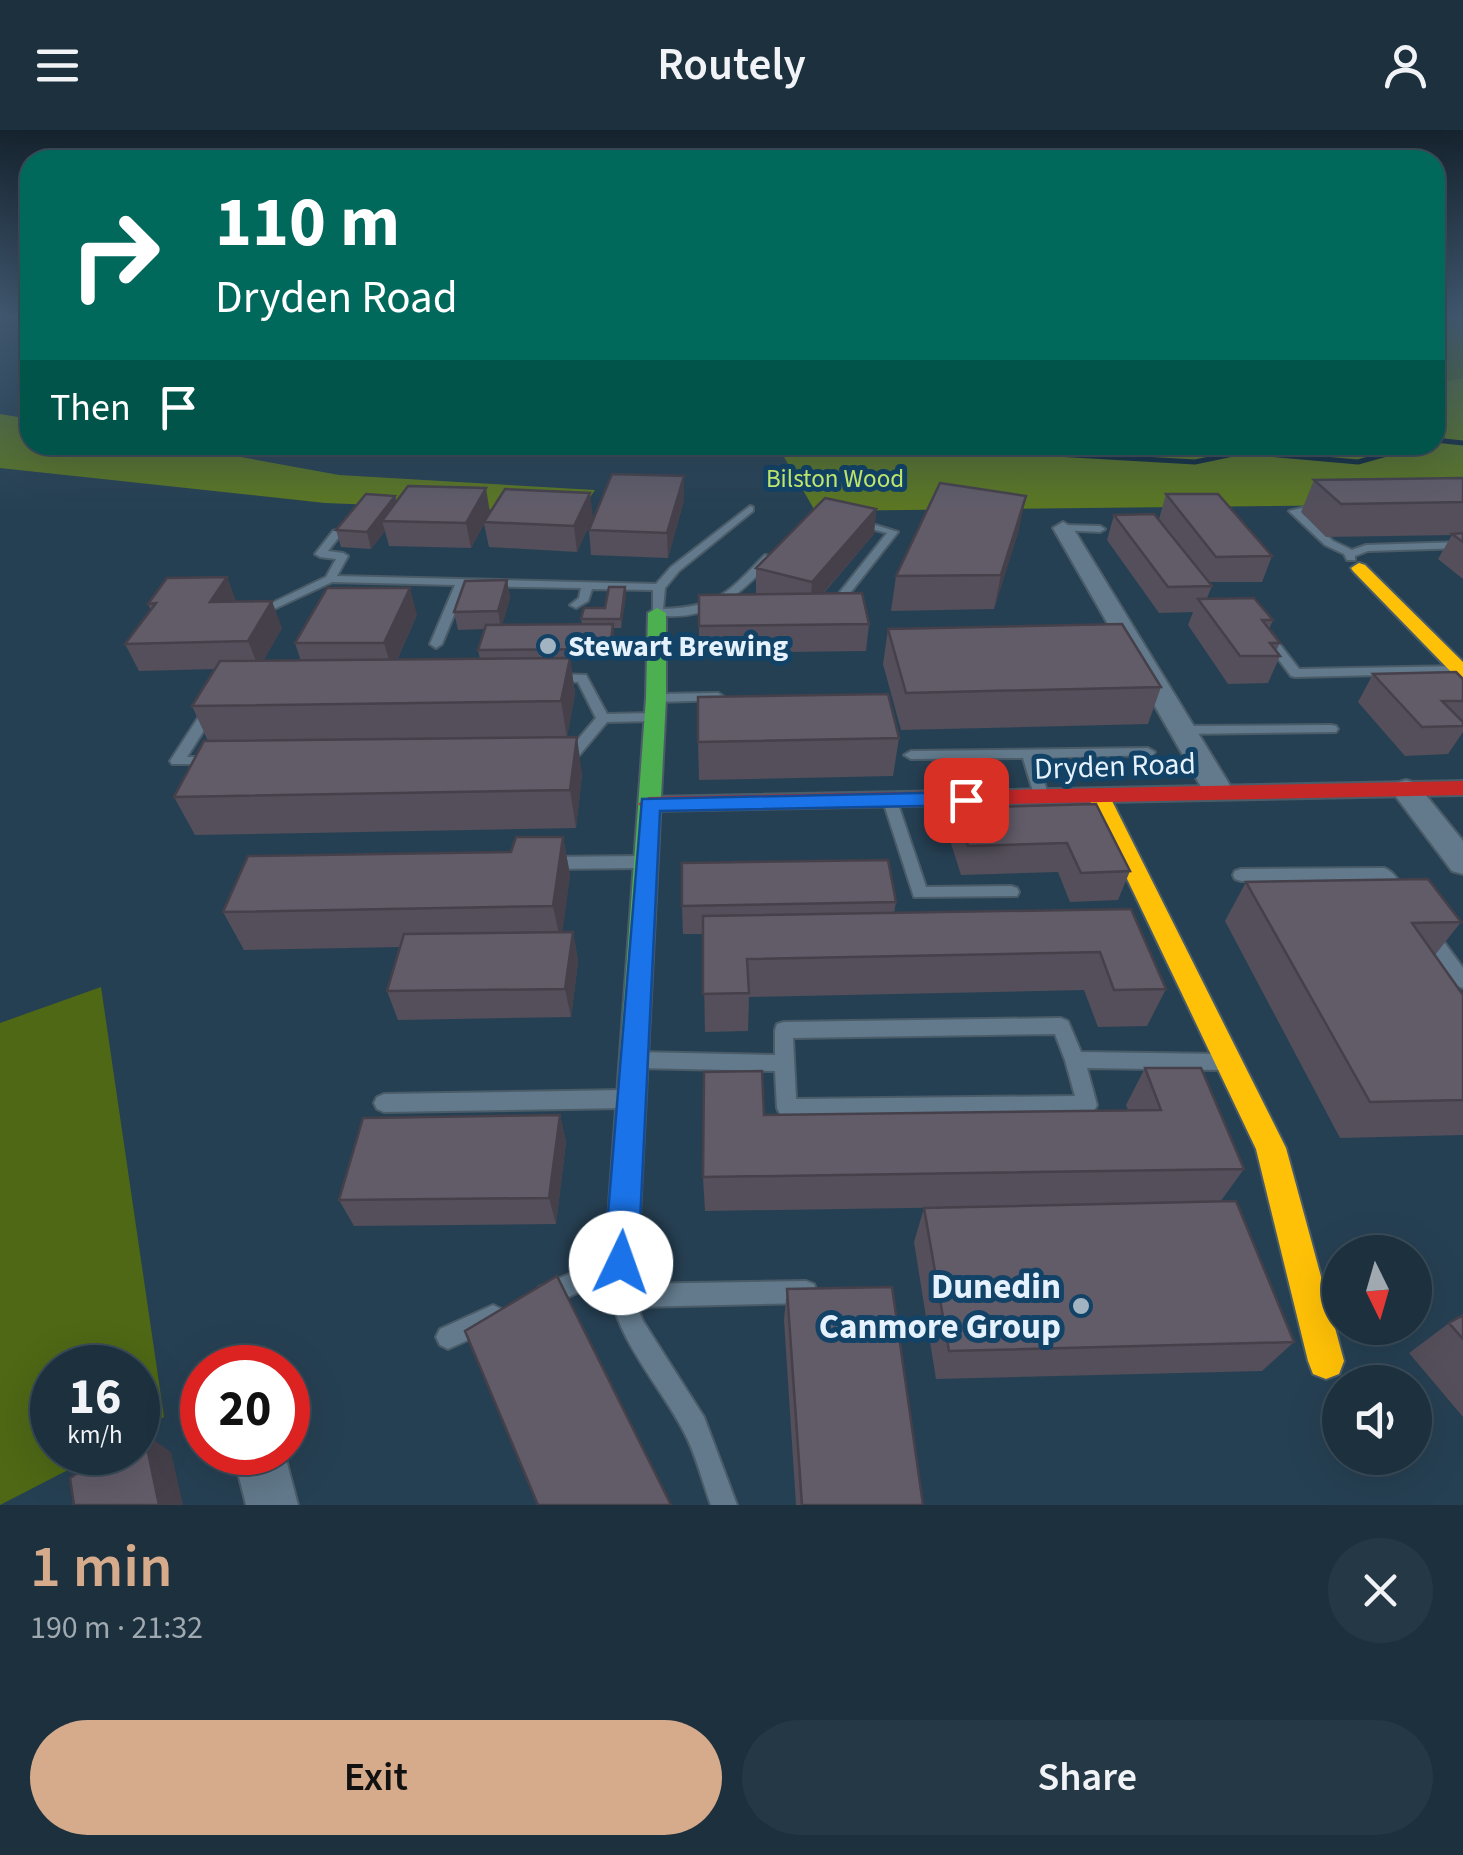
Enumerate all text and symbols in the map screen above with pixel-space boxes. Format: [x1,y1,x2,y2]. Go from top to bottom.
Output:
text: Routely [657,33,806,97]
icon: menu [30,38,85,93]
icon: person [1378,38,1433,93]
text: 110 m [215,173,400,273]
icon: right [50,190,180,320]
text: Dryden Road [215,266,458,330]
icon: arrive [151,380,206,435]
text: Then [50,381,131,435]
park label: Bilston Wood [766,461,904,497]
place label: Stewart Brewing [568,625,788,668]
marker: Stewart Brewing [537,635,559,657]
street label: Dryden Road [1033,742,1197,791]
pin [924,758,1009,843]
icon: arrive [939,773,994,828]
position arrow [569,1211,673,1315]
north arrow [1322,1235,1432,1345]
map controls [1322,1235,1432,1475]
place label: Dunedin Canmore Group [819,1262,1061,1352]
marker: Dunedin Canmore Group [1070,1295,1092,1317]
speed limit sign: 20 [180,1345,310,1475]
text: 16 [69,1362,121,1433]
button: sound [1322,1365,1432,1475]
text: km/h [67,1417,123,1453]
text: 1 min [30,1525,173,1610]
button: close [1328,1538,1433,1643]
text: 190 m · 21:32 [30,1605,203,1651]
button: Exit [30,1720,722,1835]
button: Share [742,1720,1433,1835]

